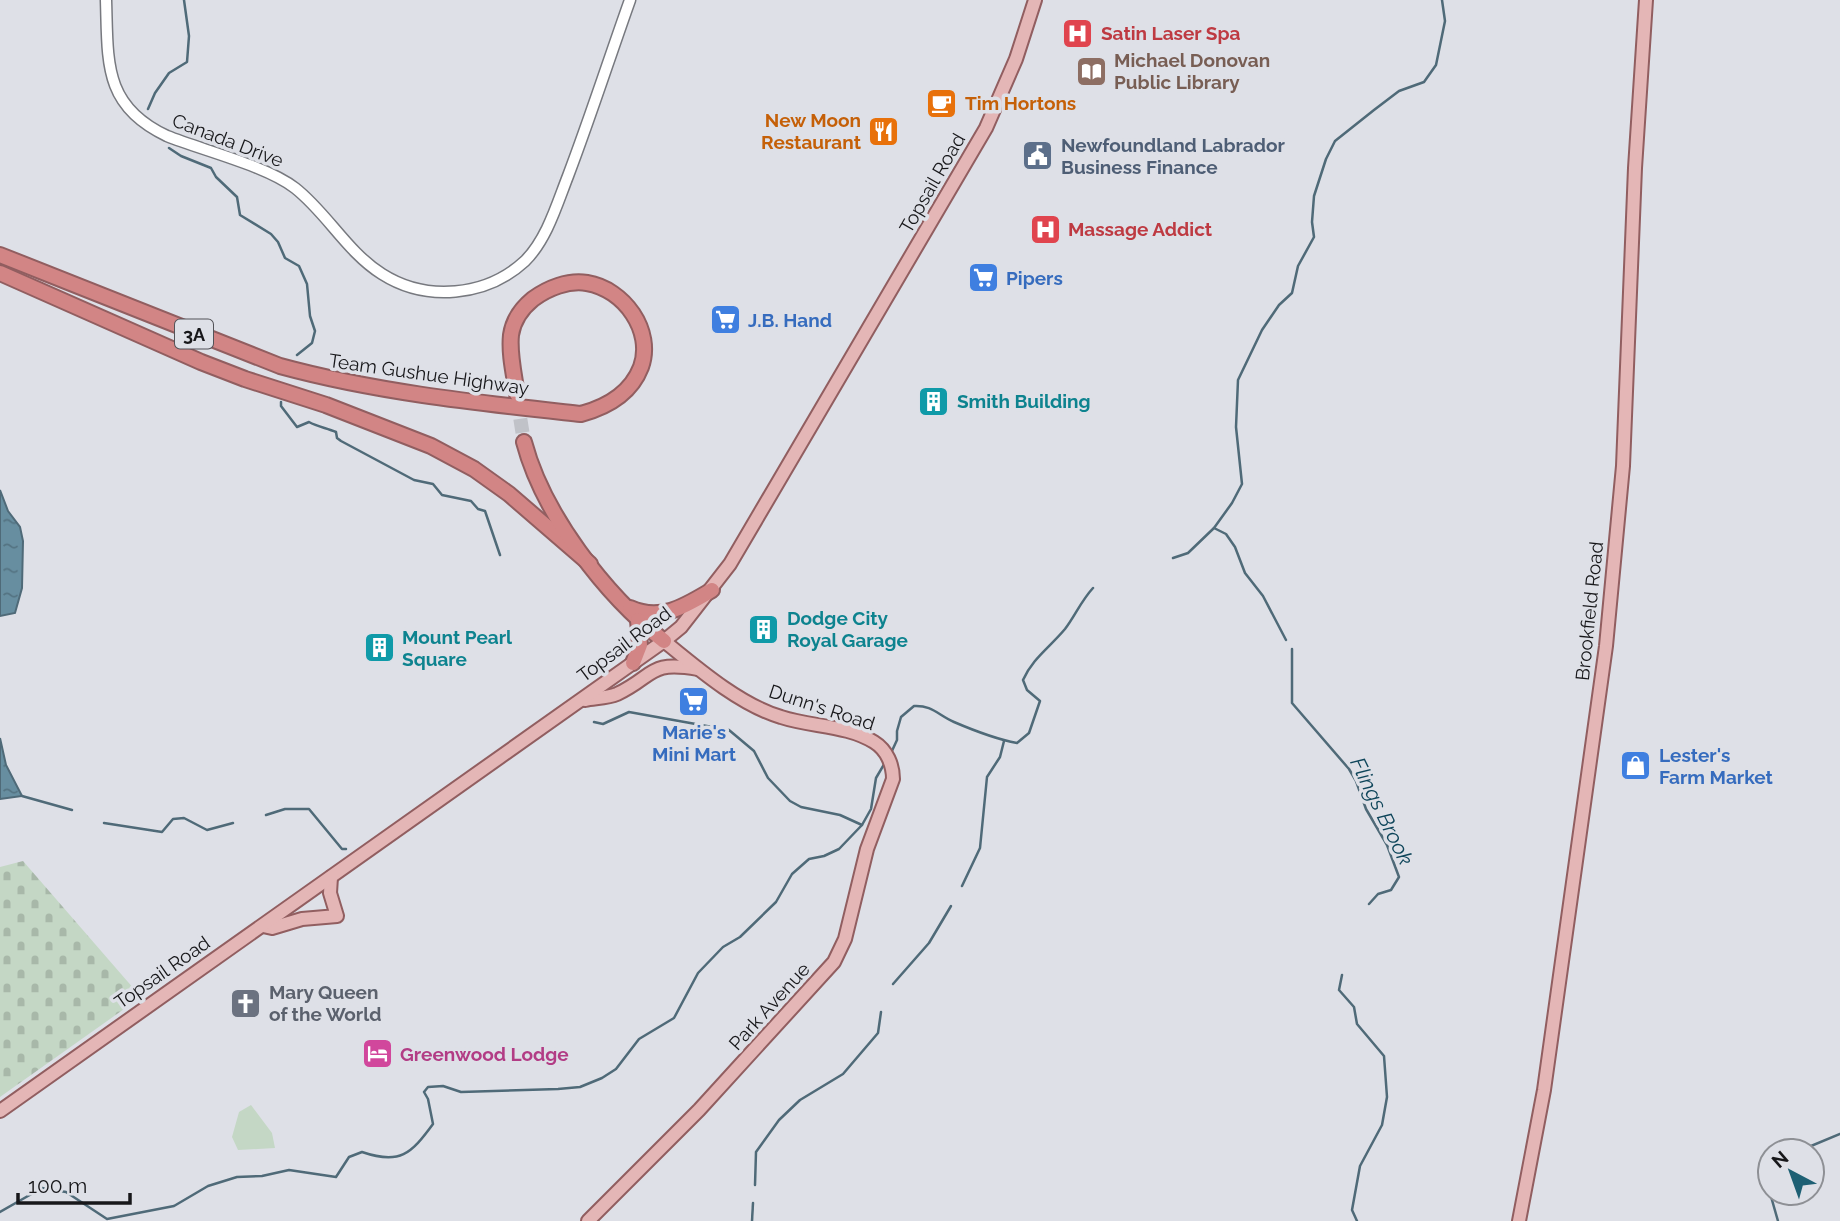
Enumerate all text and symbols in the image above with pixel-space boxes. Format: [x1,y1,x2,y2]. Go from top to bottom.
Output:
hospital icon: Satin Laser Spa [1061,16,1095,50]
place label: Satin Laser Spa [1101,22,1240,44]
place label: Michael Donovan Public Library [1114,49,1270,93]
library icon: Michael Donovan Public Library [1074,54,1108,88]
cafe icon: Tim Hortons [925,86,959,120]
place label: Tim Hortons [965,92,1076,114]
street label: Canada Drive [169,109,287,171]
place label: New Moon Restaurant [761,109,862,153]
restaurant icon: New Moon Restaurant [867,114,901,148]
street label: Topsail Road [895,129,969,237]
place label: Newfoundland Labrador Business Finance [1061,134,1285,178]
public building icon: Newfoundland Labrador Business Finance [1021,139,1055,173]
hospital icon: Massage Addict [1028,212,1062,246]
place label: Massage Addict [1068,218,1213,240]
supermarket icon: Pipers [966,261,1000,295]
place label: Pipers [1006,267,1063,289]
supermarket icon: J.B. Hand [708,303,742,337]
place label: J.B. Hand [748,309,832,331]
road number: 3A [175,320,213,348]
street label: Team Gushue Highway [327,349,531,399]
building icon: Smith Building [917,384,951,418]
place label: Smith Building [957,390,1091,412]
street label: Brookfield Road [1571,540,1607,682]
street label: Topsail Road [573,602,675,686]
place label: Dodge City Royal Garage [787,607,908,651]
building icon: Dodge City Royal Garage [747,612,781,646]
place label: Mount Pearl Square [402,626,513,670]
building icon: Mount Pearl Square [362,631,396,665]
street label: Dunn's Road [766,680,878,734]
supermarket icon: Marie's Mini Mart [677,684,711,718]
place label: Marie's Mini Mart [652,721,737,765]
place label: Lester's Farm Market [1659,744,1774,788]
shop icon: Lester's Farm Market [1619,749,1653,783]
water label: Flings Brook [1345,753,1419,869]
street label: Topsail Road [110,931,214,1013]
street label: Park Avenue [724,958,814,1054]
place label: Mary Queen of the World [269,981,382,1025]
church icon: Mary Queen of the World [229,986,263,1020]
hotel icon: Greenwood Lodge [360,1037,394,1071]
place label: Greenwood Lodge [400,1043,569,1065]
north arrow [1756,1137,1826,1207]
text: N [1767,1146,1793,1172]
scale bar [18,1162,130,1206]
text: 100 m [28,1173,87,1198]

